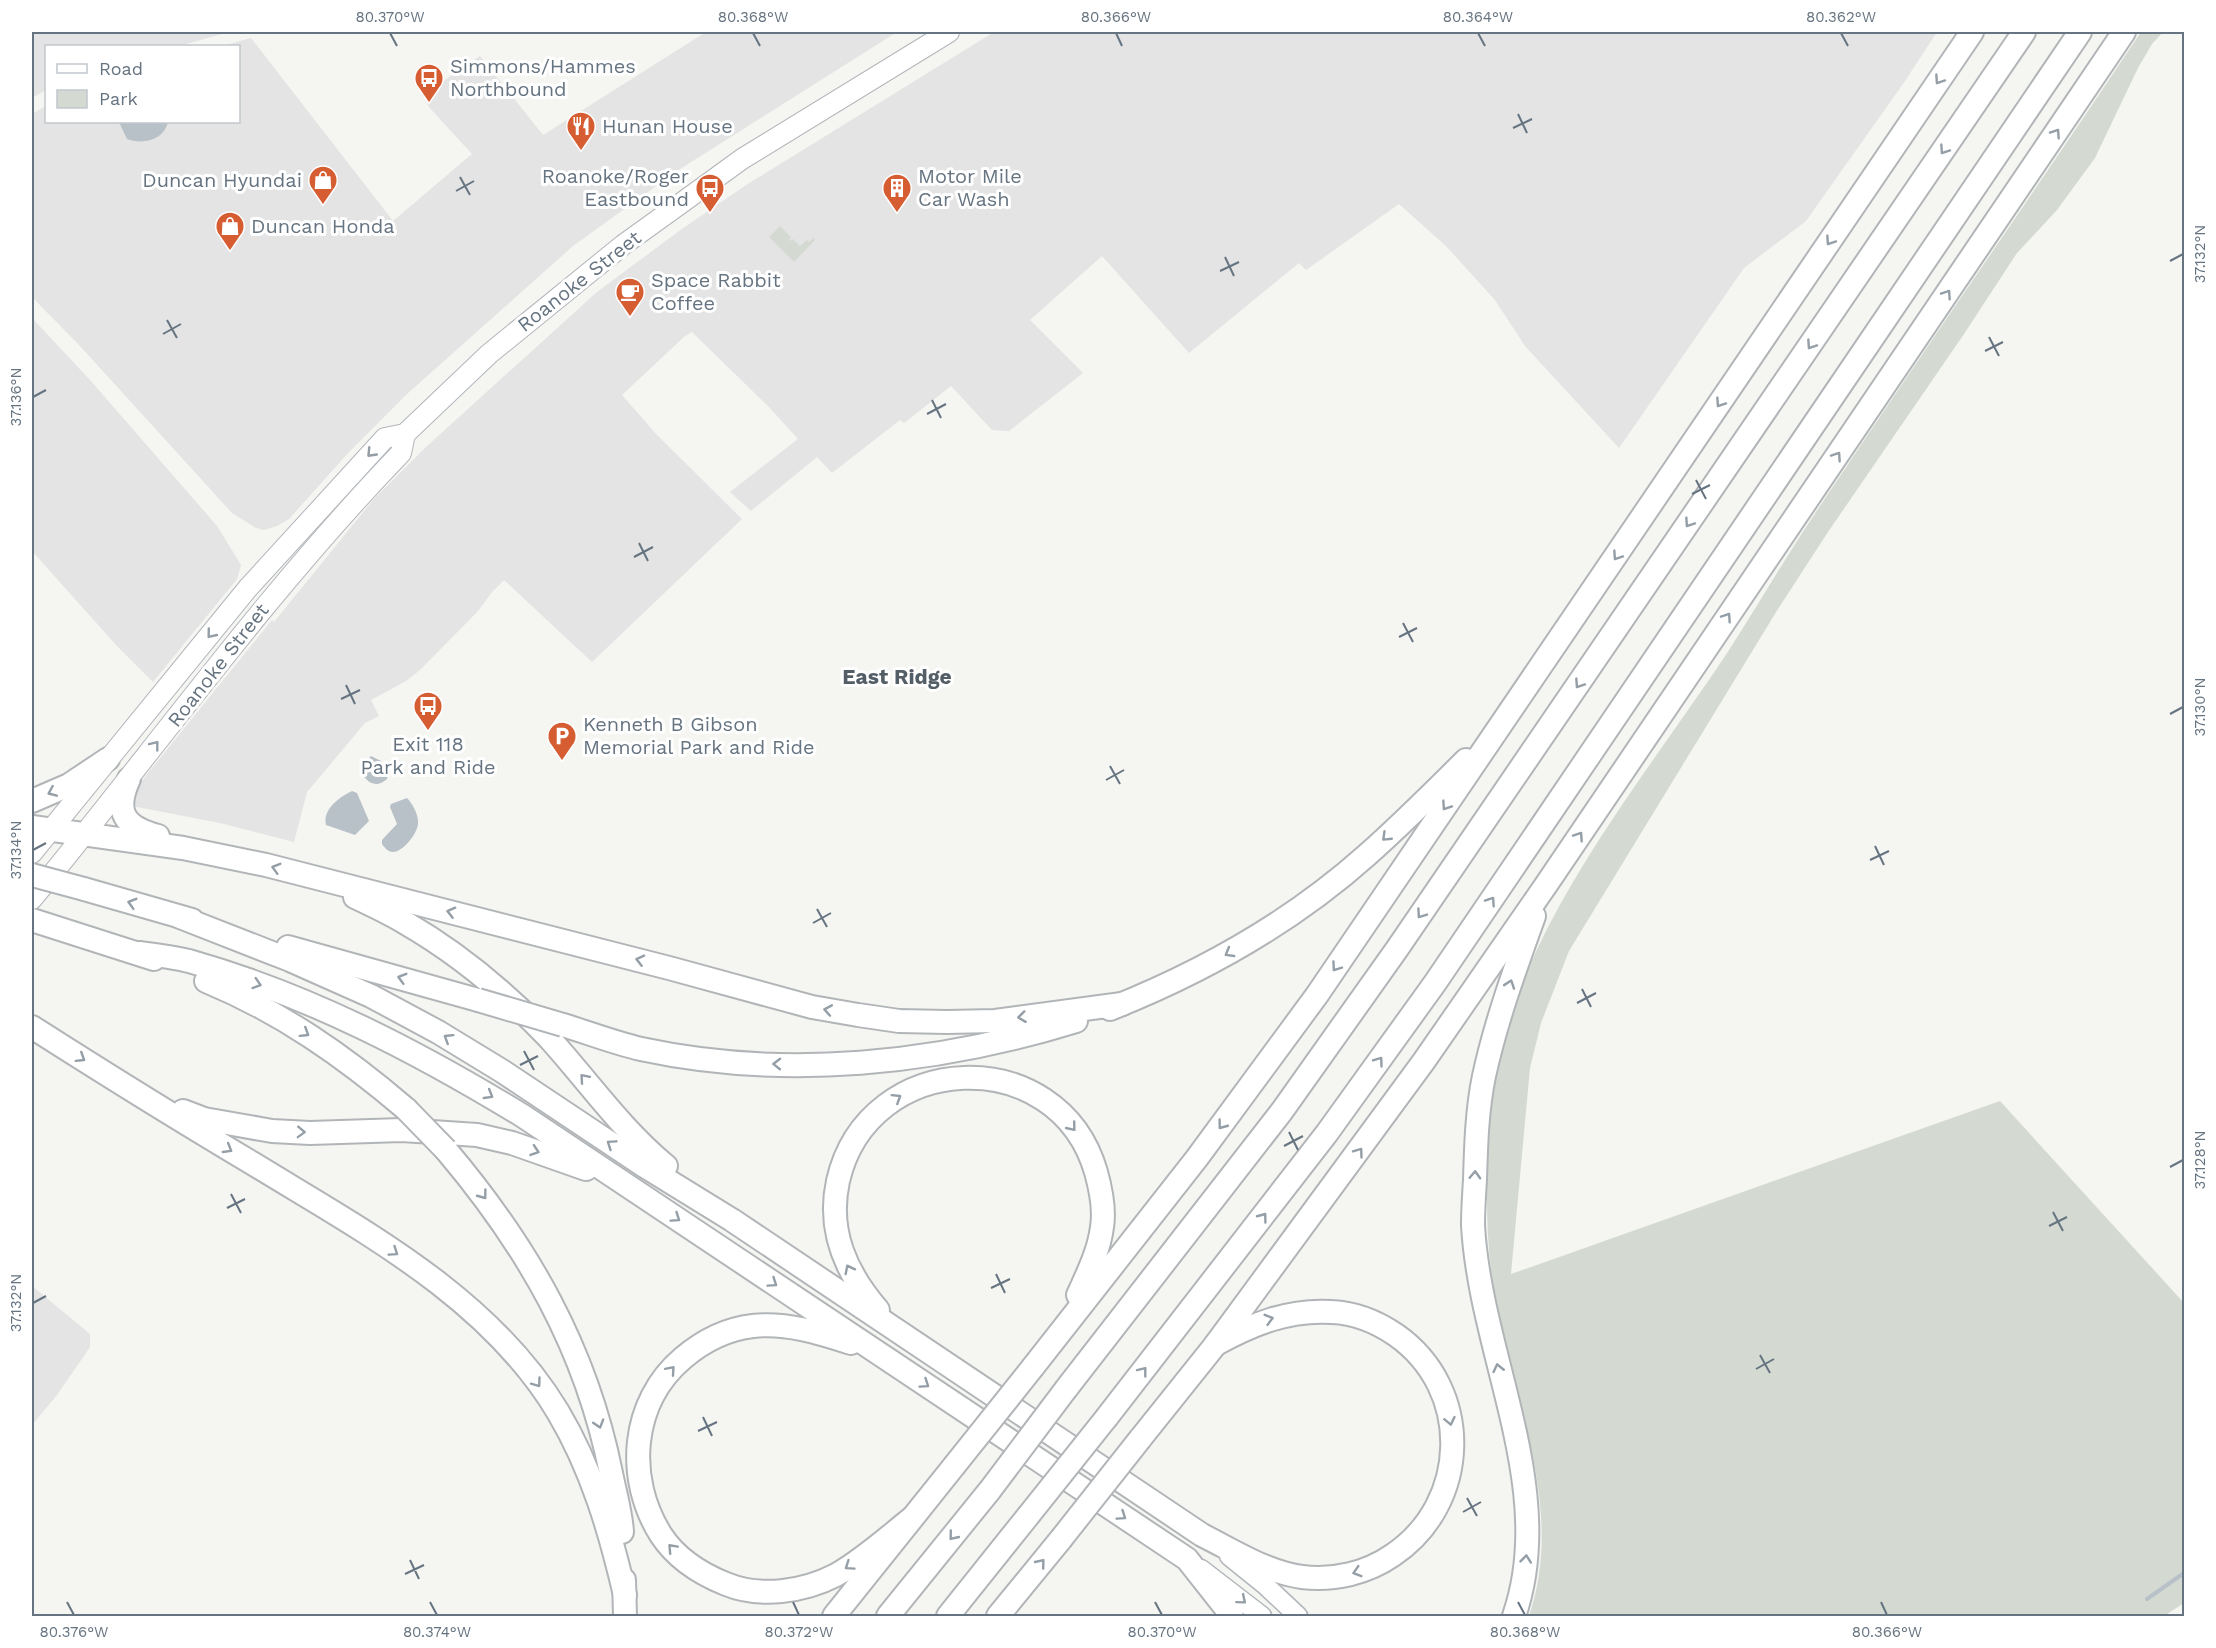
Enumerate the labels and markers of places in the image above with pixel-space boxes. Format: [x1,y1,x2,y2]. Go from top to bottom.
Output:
place label: Simmons/Hammes Northbound [450,54,636,101]
bus stop icon: Simmons/Hammes Northbound [413,62,445,104]
restaurant icon: Hunan House [565,110,597,152]
place label: Hunan House [602,114,733,138]
shop icon: Duncan Hyundai [307,164,339,206]
place label: Roanoke/Roger Eastbound [542,164,689,211]
place label: Motor Mile Car Wash [918,164,1022,211]
place label: Duncan Hyundai [142,168,302,192]
bus stop icon: Roanoke/Roger Eastbound [694,172,726,214]
building icon: Motor Mile Car Wash [881,172,913,214]
shop icon: Duncan Honda [214,210,246,252]
place label: Duncan Honda [251,214,395,238]
place label: Space Rabbit Coffee [651,268,781,315]
cafe icon: Space Rabbit Coffee [614,276,646,318]
bus stop icon: Exit 118 Park and Ride [412,690,444,732]
place label: Kenneth B Gibson Memorial Park and Ride [583,712,815,759]
parking icon: Kenneth B Gibson Memorial Park and Ride [546,720,578,762]
place label: Exit 118 Park and Ride [360,732,496,779]

